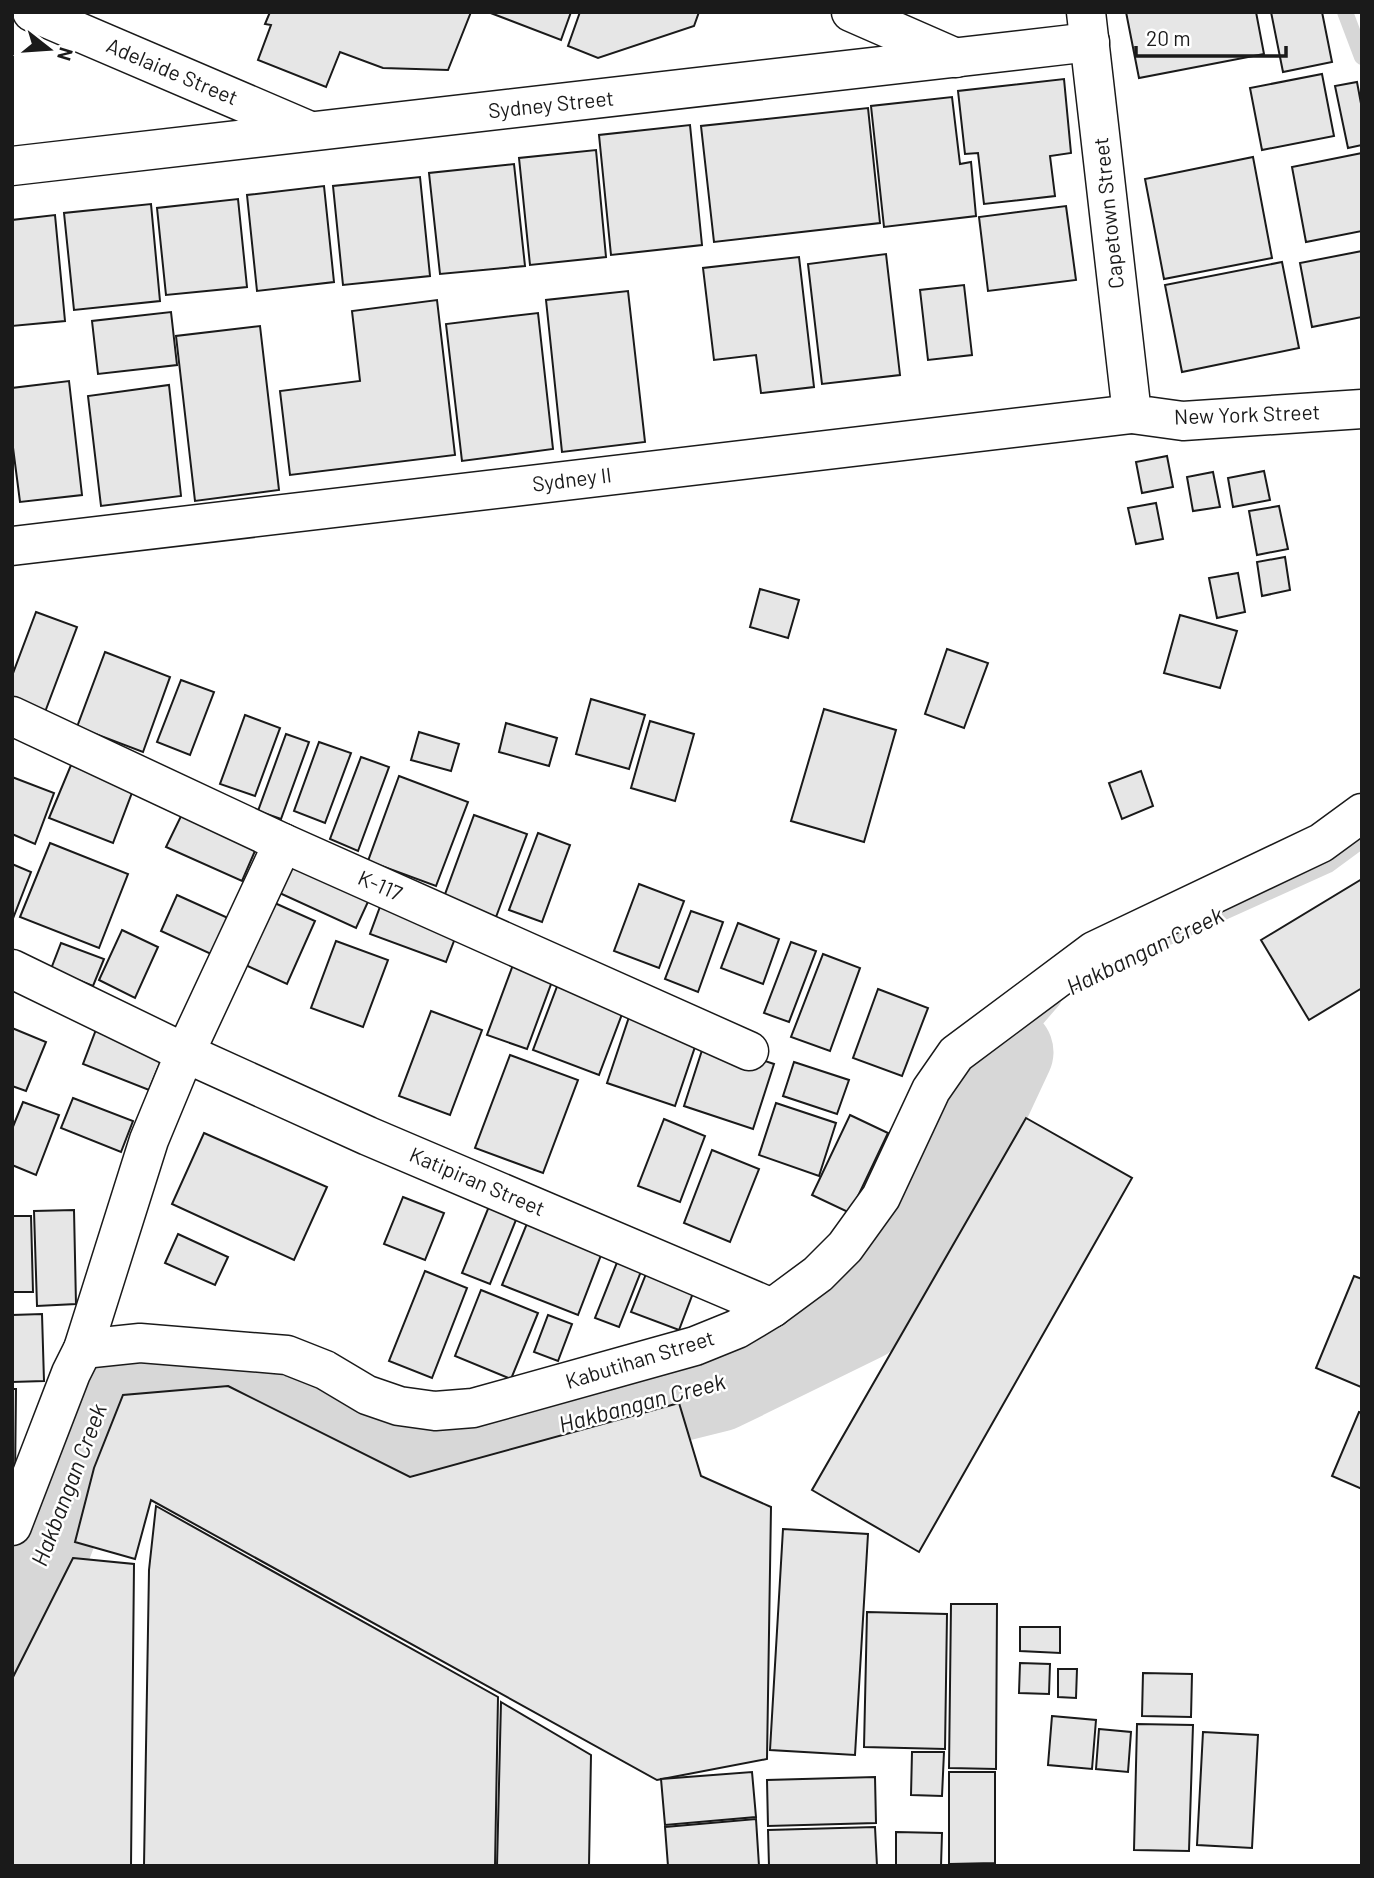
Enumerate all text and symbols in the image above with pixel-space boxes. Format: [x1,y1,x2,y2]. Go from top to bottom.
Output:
north arrow [14,14,84,84]
scale bar [1136,14,1286,58]
text: 20 m [1146,25,1191,50]
street label: Adelaide Street [103,32,242,110]
text: N [53,45,79,64]
street label: Sydney Street [487,84,615,123]
street label: Capetown Street [1087,136,1128,290]
street label: New York Street [1173,398,1320,429]
street label: Sydney II [531,461,613,496]
street label: K-117 [355,864,407,905]
water label: Hakbangan Creek [1061,900,1228,1000]
street label: Katipiran Street [406,1141,549,1220]
street label: Kabutihan Street [562,1324,717,1393]
water label: Hakbangan Creek [555,1366,728,1438]
water label: Hakbangan Creek [24,1400,112,1570]

